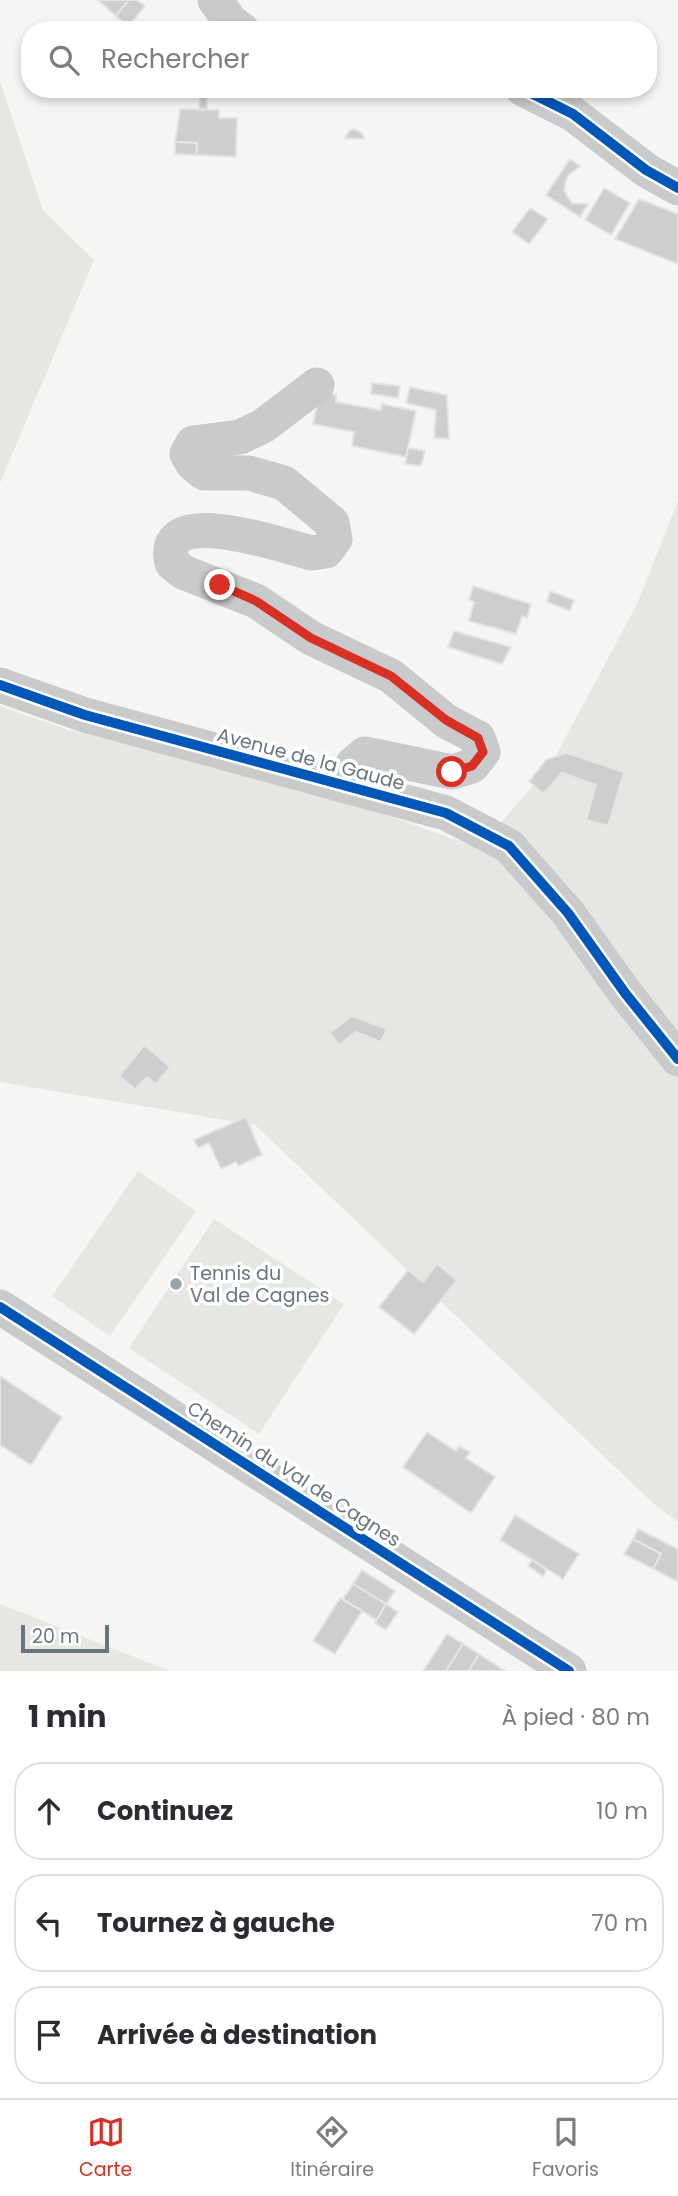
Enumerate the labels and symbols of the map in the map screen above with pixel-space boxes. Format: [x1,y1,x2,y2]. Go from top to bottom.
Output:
route end [204,569,235,600]
street label: Avenue de la Gaude [214,721,408,797]
route start [436,756,467,787]
place label: Tennis du Val de Cagnes [190,1260,329,1309]
marker: Tennis du Val de Cagnes [168,1276,184,1292]
street label: Chemin du Val de Cagnes [182,1395,406,1553]
scale bar [21,1622,108,1654]

